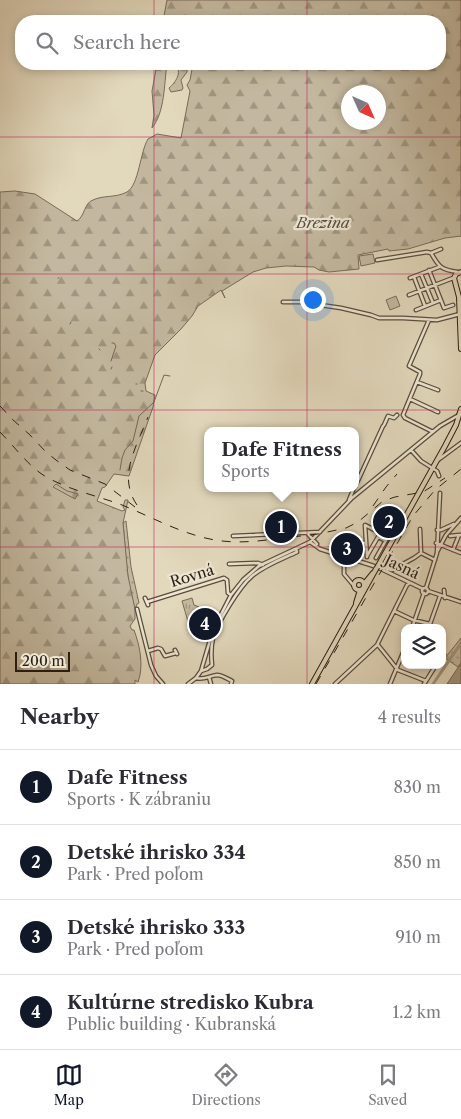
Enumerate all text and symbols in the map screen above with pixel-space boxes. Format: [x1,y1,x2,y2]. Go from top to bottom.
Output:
search box [15,15,446,70]
icon: search [33,29,61,57]
text: Search here [73,31,181,54]
north arrow [341,85,386,130]
park label: Brezina [295,213,350,232]
your location [300,287,326,313]
popup [204,427,359,492]
text: Dafe Fitness [221,438,342,461]
text: Sports [221,461,270,481]
pin: 2 [373,503,405,541]
pin: 1 [265,508,297,546]
pin: 3 [331,530,363,568]
street label: Jasná [380,549,423,583]
street label: Rovná [168,560,216,591]
pin: 4 [189,605,221,643]
map controls [401,624,446,669]
button: layers [401,624,446,669]
scale bar [15,649,70,672]
text: 200 m [22,652,65,670]
text: Nearby [20,704,99,729]
text: 4 results [378,707,441,727]
text: Dafe Fitness [67,766,187,789]
text: 1 [32,777,40,797]
text: 830 m [393,777,441,797]
text: Sports · K zábraniu [67,789,211,809]
text: Detské ihrisko 334 [67,841,246,864]
text: 2 [31,852,41,872]
text: 850 m [394,852,441,872]
text: Park · Pred poľom [67,864,204,884]
text: Detské ihrisko 333 [67,916,245,939]
text: 3 [31,927,41,947]
text: 910 m [396,927,441,947]
text: Park · Pred poľom [67,939,204,959]
text: Kultúrne stredisko Kubra [67,991,314,1014]
text: 4 [31,1002,41,1022]
text: 1.2 km [392,1002,441,1022]
text: Public building · Kubranská [67,1014,276,1034]
tab: Map [54,1061,84,1109]
tab: Directions [191,1061,261,1109]
tab: Saved [368,1061,407,1109]

